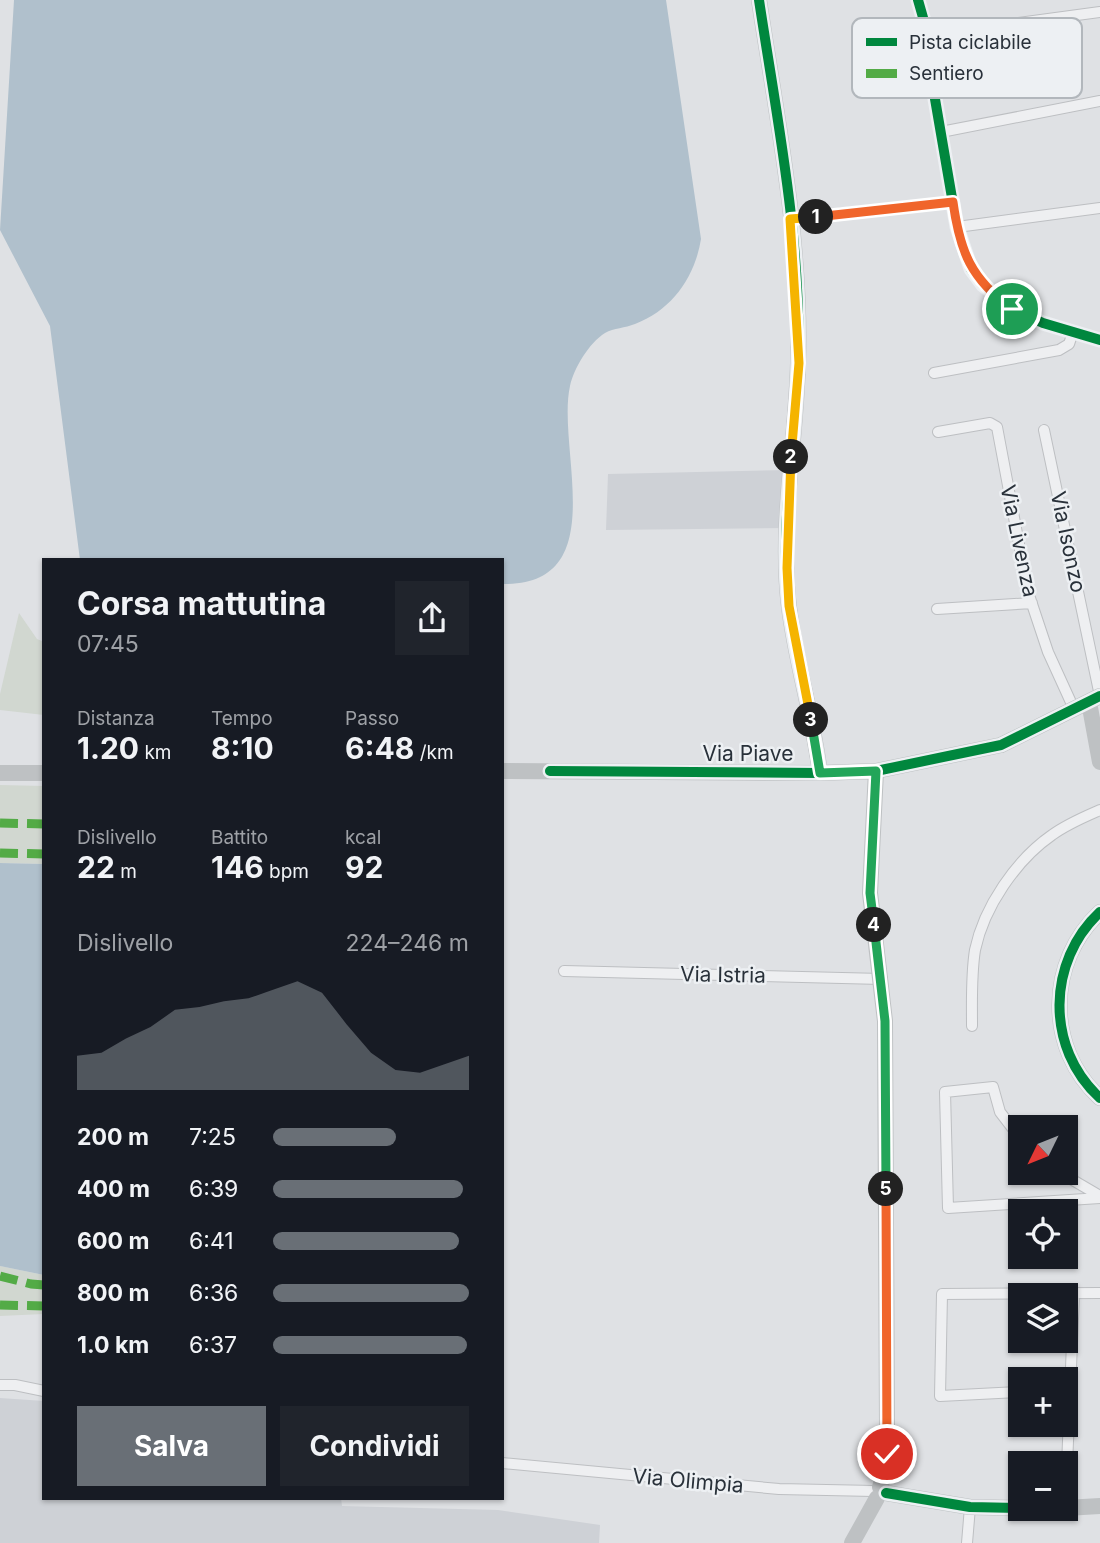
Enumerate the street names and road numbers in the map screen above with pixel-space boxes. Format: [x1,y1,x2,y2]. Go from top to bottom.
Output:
street label: Via Livenza [995,483,1044,599]
street label: Via Isonzo [1046,489,1091,595]
street label: Via Piave [703,741,793,766]
street label: Via Istria [680,961,766,988]
street label: Via Olimpia [631,1463,745,1498]

